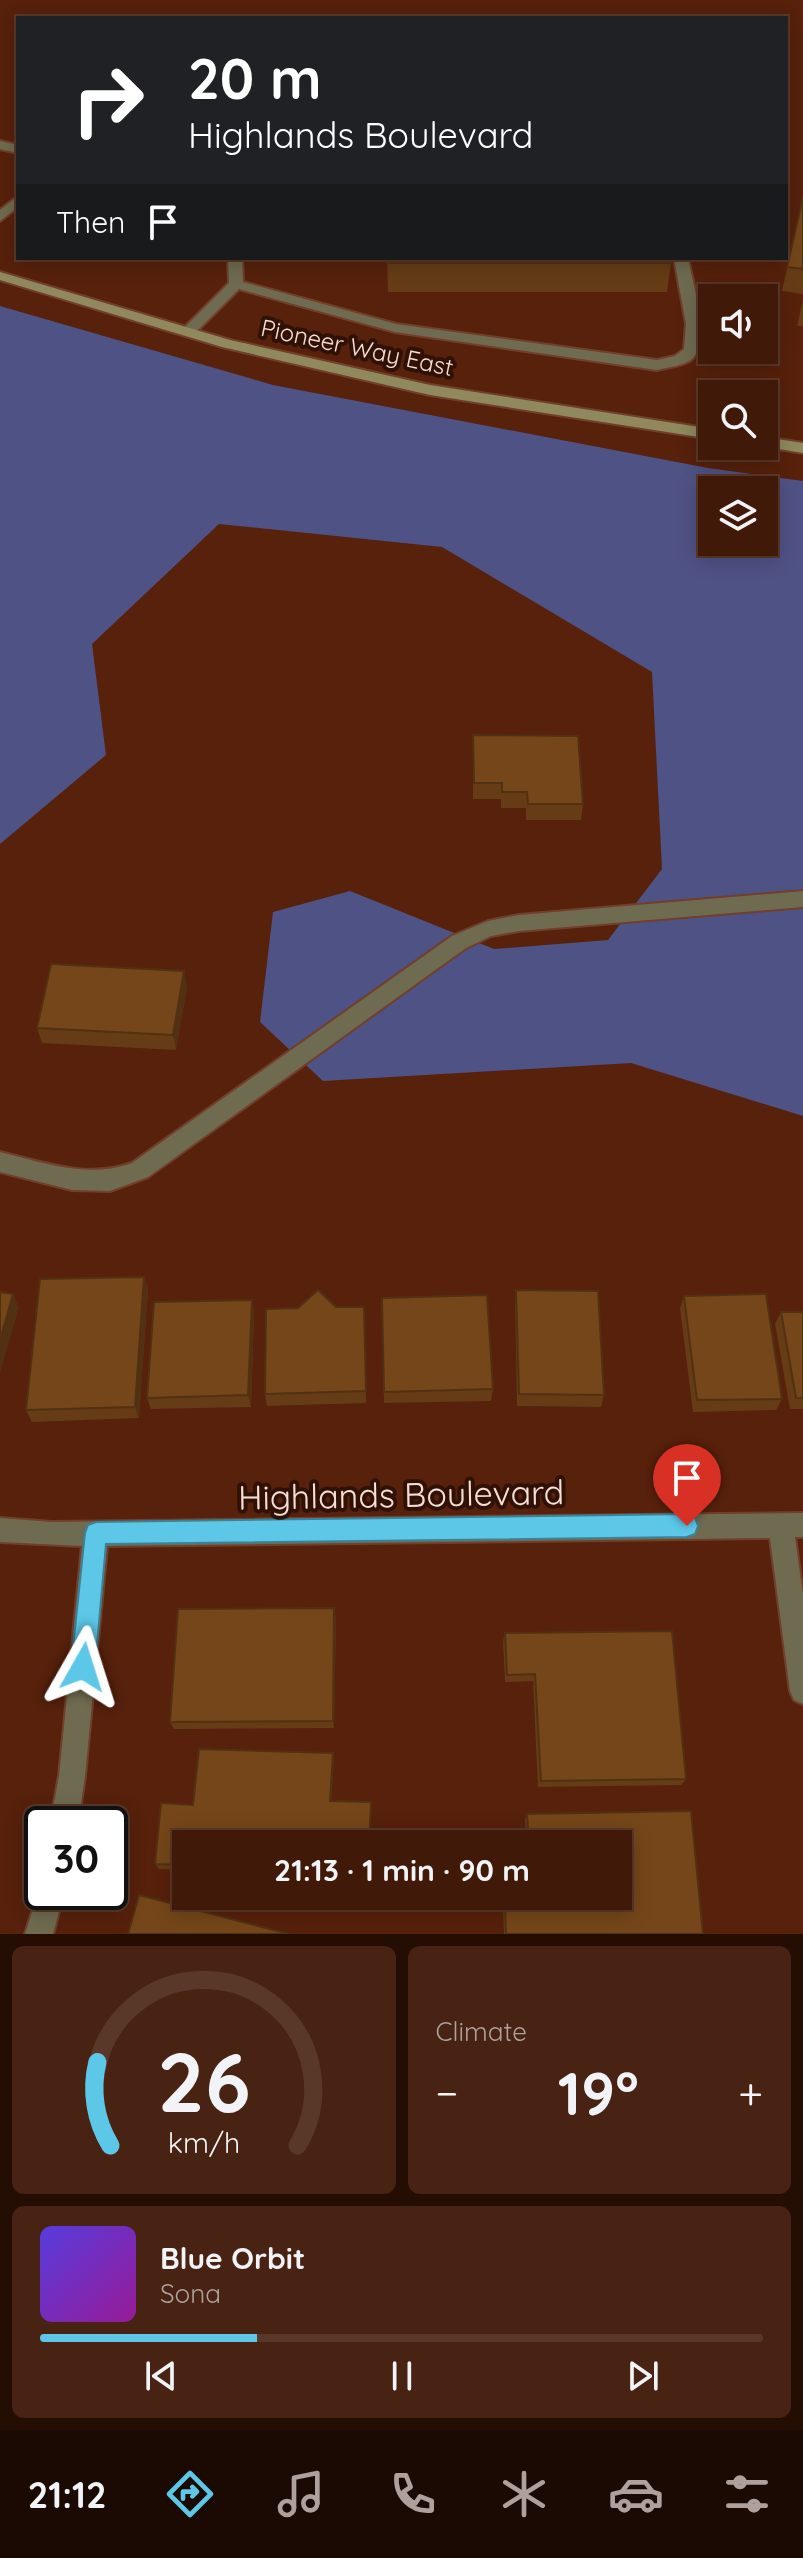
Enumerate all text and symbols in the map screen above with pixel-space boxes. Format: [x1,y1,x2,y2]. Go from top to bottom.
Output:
text: 20 m [188,43,322,113]
icon: right [56,48,160,152]
text: Highlands Boulevard [188,112,533,157]
icon: arrive [141,200,185,244]
text: Then [56,203,125,241]
map controls [698,284,778,556]
button: sound [698,284,778,364]
street label: Pioneer Way East [258,312,456,382]
button: search [698,380,778,460]
button: layers [698,476,778,556]
pin [653,1444,721,1526]
icon: arrive [665,1456,709,1500]
street label: Highlands Boulevard [238,1470,564,1519]
position arrow [41,1625,125,1709]
speed limit sign: 30 [24,1806,128,1910]
text: 21:13 · 1 min · 90 m [274,1851,530,1889]
text: Climate [436,2015,527,2048]
text: 26 [157,2029,250,2133]
text: 19° [558,2055,639,2130]
text: − [436,2065,458,2120]
text: + [738,2065,763,2120]
text: km/h [167,2124,240,2160]
text: Blue Orbit [160,2239,305,2277]
text: Sona [160,2277,221,2310]
icon: previous [139,2354,183,2398]
icon: pause [380,2354,424,2398]
icon: next [621,2354,665,2398]
icon: directions [162,2466,218,2522]
icon: music [273,2466,329,2522]
icon: phone [385,2466,441,2522]
icon: climate [496,2466,552,2522]
icon: car [608,2466,664,2522]
icon: filters [719,2466,775,2522]
text: 21:12 [28,2472,107,2517]

